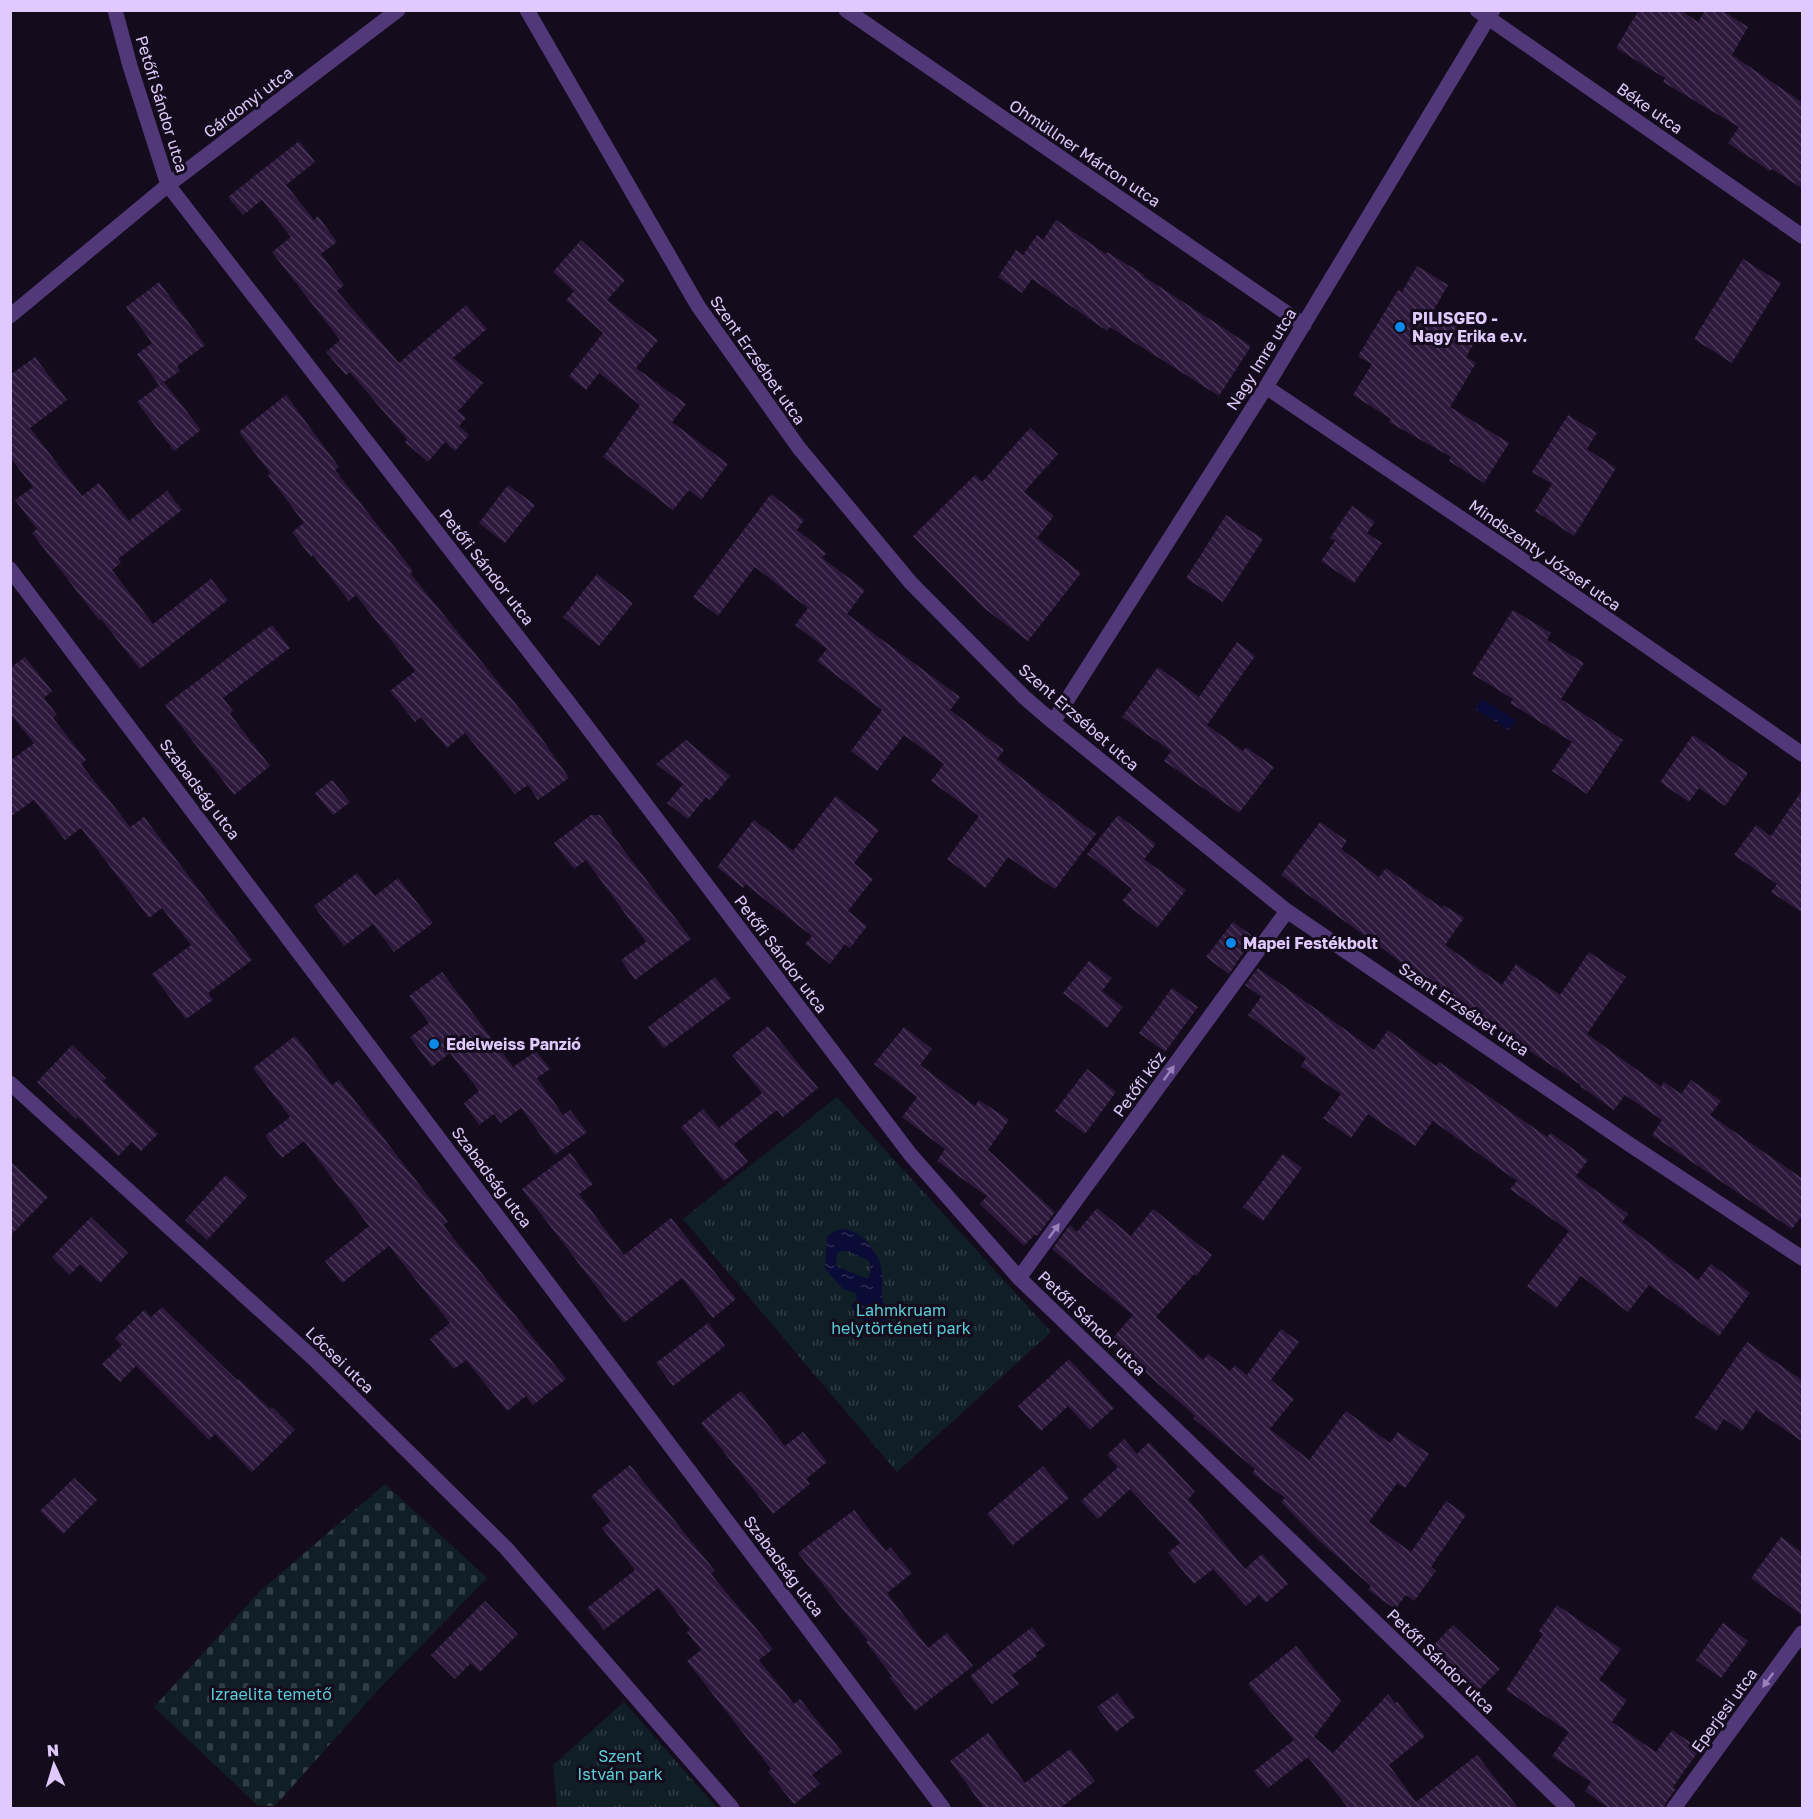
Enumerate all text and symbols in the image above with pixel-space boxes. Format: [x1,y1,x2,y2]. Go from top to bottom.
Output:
street label: Petőfi Sándor utca [132,33,192,175]
street label: Gárdonyi utca [199,62,297,142]
street label: Béke utca [1613,78,1687,138]
street label: Ohmüllner Márton utca [1006,95,1164,211]
street label: Szent Erzsébet utca [706,292,810,428]
street label: Nagy Imre utca [1222,304,1300,414]
place label: PILISGEO - Nagy Erika e.v. [1412,308,1527,346]
marker: PILISGEO - Nagy Erika e.v. [1393,320,1407,334]
street label: Mindszenty József utca [1465,495,1625,615]
street label: Petőfi Sándor utca [435,505,539,629]
street label: Szent Erzsébet utca [1015,659,1143,775]
street label: Szabadság utca [156,735,244,843]
street label: Petőfi Sándor utca [730,891,832,1017]
place label: Mapei Festékbolt [1243,933,1378,953]
marker: Mapei Festékbolt [1224,936,1238,950]
street label: Szent Erzsébet utca [1395,958,1533,1060]
place label: Edelweiss Panzió [446,1034,581,1054]
marker: Edelweiss Panzió [427,1037,441,1051]
street label: Petőfi köz [1109,1047,1169,1121]
one-way arrow [1163,1066,1175,1082]
street label: Szabadság utca [448,1123,536,1231]
one-way arrow [1048,1223,1060,1239]
street label: Petőfi Sándor utca [1034,1266,1150,1380]
park label: Lahmkruam helytörténeti park [831,1300,971,1338]
street label: Lőcsei utca [302,1323,378,1397]
street label: Szabadság utca [740,1512,828,1620]
street label: Petőfi Sándor utca [1383,1604,1499,1718]
street label: Eperjesi utca [1687,1664,1761,1756]
one-way arrow [1762,1671,1774,1687]
park label: Izraelita temető [210,1684,332,1704]
north arrow [24,1735,84,1795]
text: N [46,1740,60,1760]
park label: Szent István park [577,1746,663,1784]

